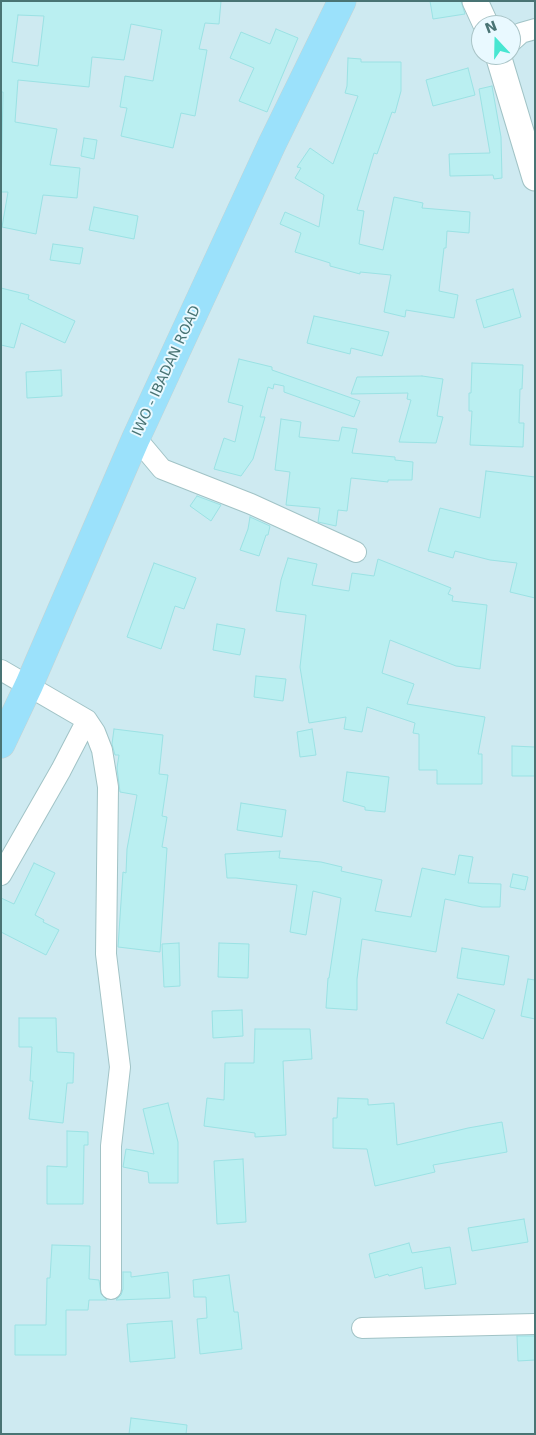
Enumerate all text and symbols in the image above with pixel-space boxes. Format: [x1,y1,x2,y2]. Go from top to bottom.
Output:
north arrow [471,15,521,65]
text: N [483,17,499,36]
street label: IWO - IBADAN ROAD [129,303,205,439]

